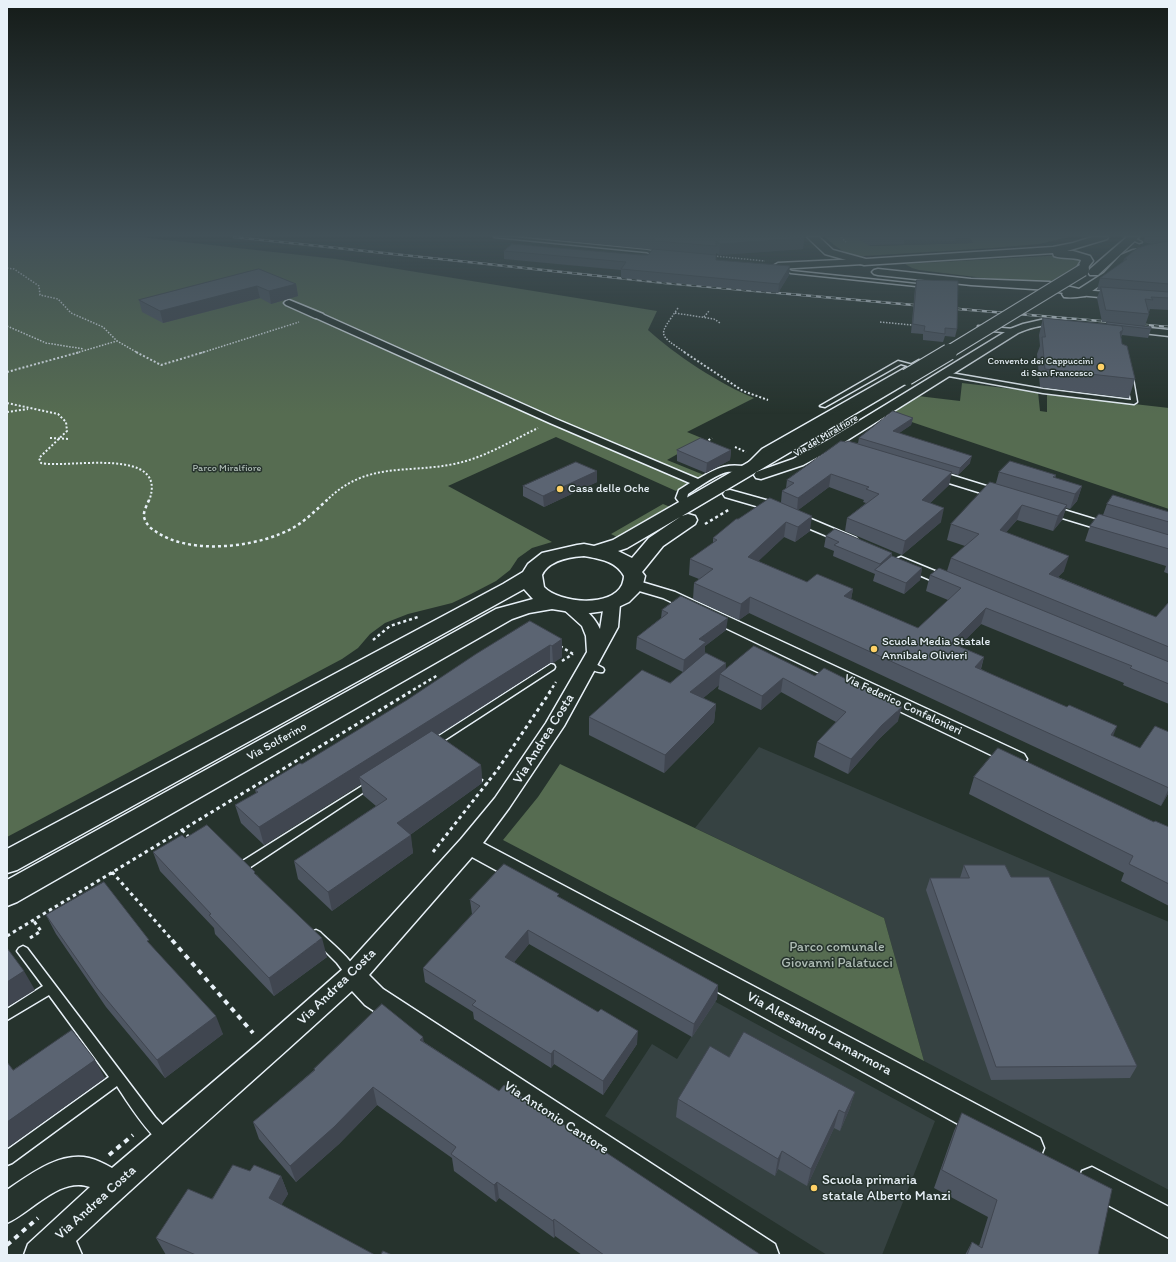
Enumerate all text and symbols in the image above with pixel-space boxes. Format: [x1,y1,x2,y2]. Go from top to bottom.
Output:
place label: Convento dei Cappuccini di San Francesco [987,355,1093,378]
marker: Convento dei Cappuccini di San Francesco [1096,362,1106,372]
street label: Via del Miralfiore [792,412,860,460]
park label: Parco Miralfiore [193,462,261,474]
place label: Casa delle Oche [568,482,650,496]
marker: Casa delle Oche [555,484,565,494]
place label: Scuola Media Statale Annibale Olivieri [882,635,990,663]
marker: Scuola Media Statale Annibale Olivieri [869,644,879,654]
street label: Via Federico Confalonieri [842,671,964,739]
street label: Via Andrea Costa [510,691,578,787]
street label: Via Solferino [245,720,309,764]
park label: Parco comunale Giovanni Palatucci [781,939,893,972]
street label: Via Andrea Costa [294,945,380,1029]
street label: Via Alessandro Lamarmora [743,989,895,1079]
street label: Via Antonio Cantore [500,1078,612,1158]
street label: Via Andrea Costa [52,1162,140,1244]
place label: Scuola primaria statale Alberto Manzi [822,1172,951,1204]
marker: Scuola primaria statale Alberto Manzi [809,1183,819,1193]

